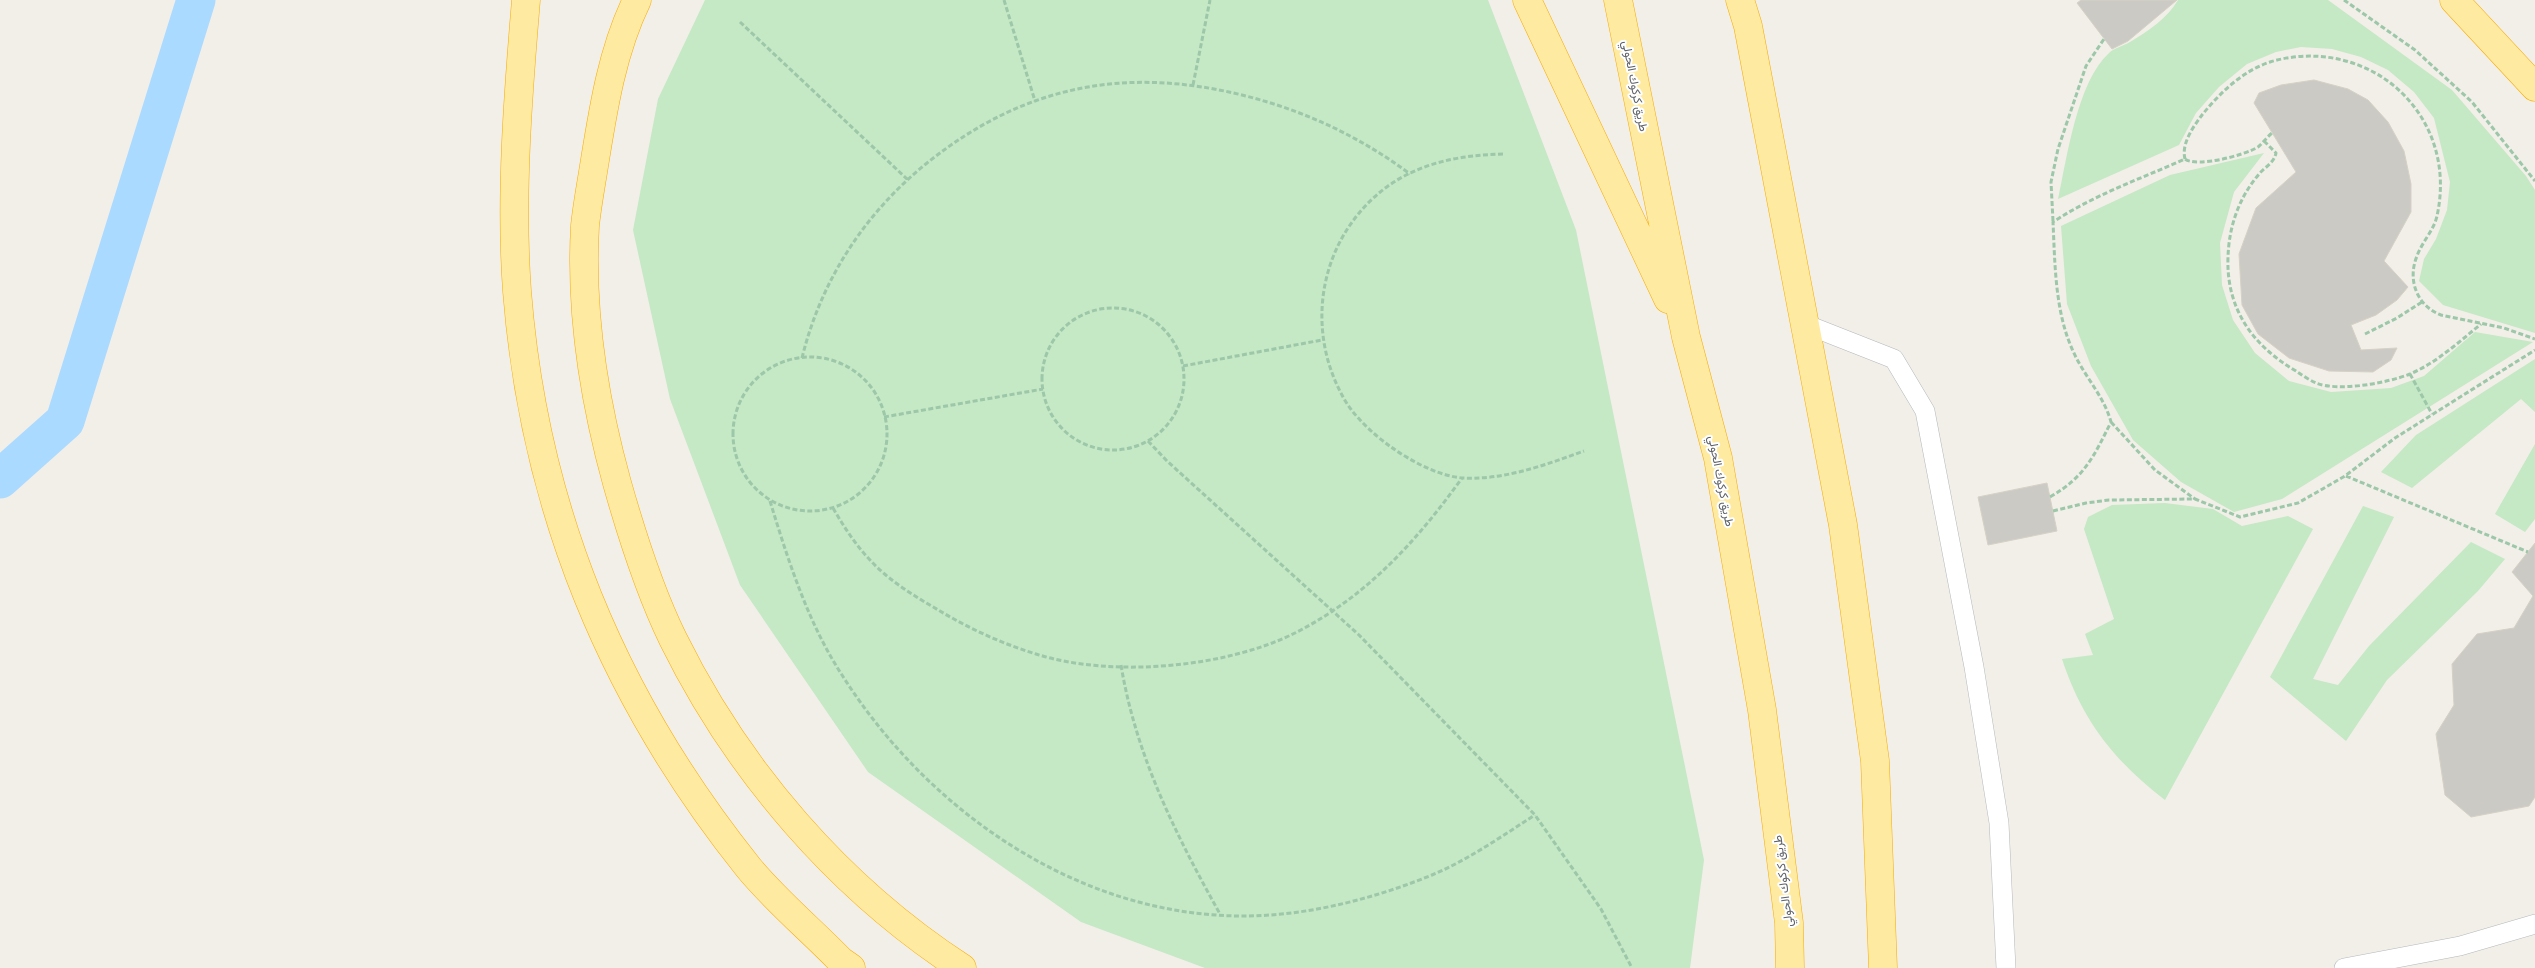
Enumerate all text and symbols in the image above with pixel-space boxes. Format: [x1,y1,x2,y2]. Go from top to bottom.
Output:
street label: طريق كركوك الحولي [1616,39,1651,133]
street label: طريق كركوك الحولي [1702,434,1737,528]
street label: طريق كركوك الحولي [1770,834,1799,928]

